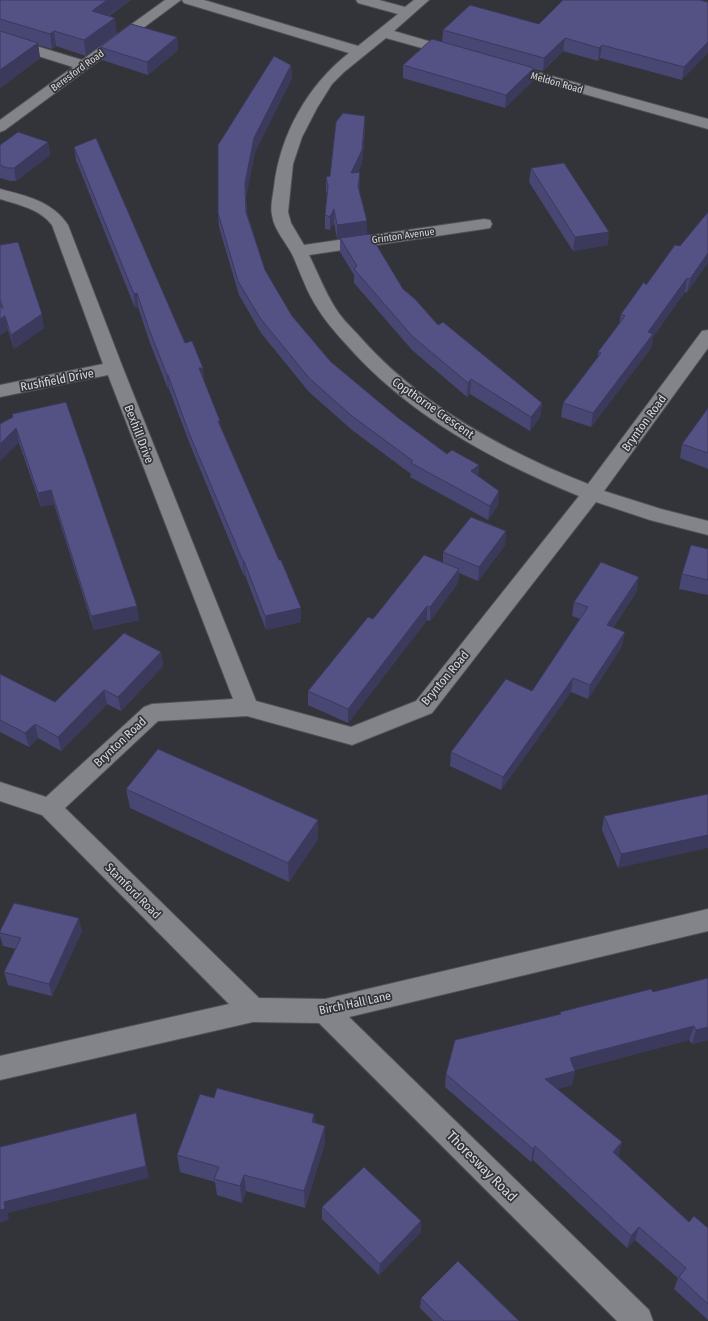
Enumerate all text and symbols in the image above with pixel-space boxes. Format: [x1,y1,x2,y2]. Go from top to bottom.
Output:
street label: Beresford Road [49,48,106,94]
street label: Meldon Road [529,70,584,96]
street label: Grinton Avenue [371,226,435,246]
street label: Rushfield Drive [19,366,95,394]
street label: Copthorne Crescent [390,375,477,441]
street label: Brynton Road [619,392,669,454]
street label: Bexhill Drive [121,403,157,465]
street label: Brynton Road [418,648,472,708]
street label: Brynton Road [91,714,149,770]
street label: Stamford Road [102,860,164,922]
street label: Birch Hall Lane [318,989,392,1017]
street label: Thoresway Road [443,1128,520,1205]

